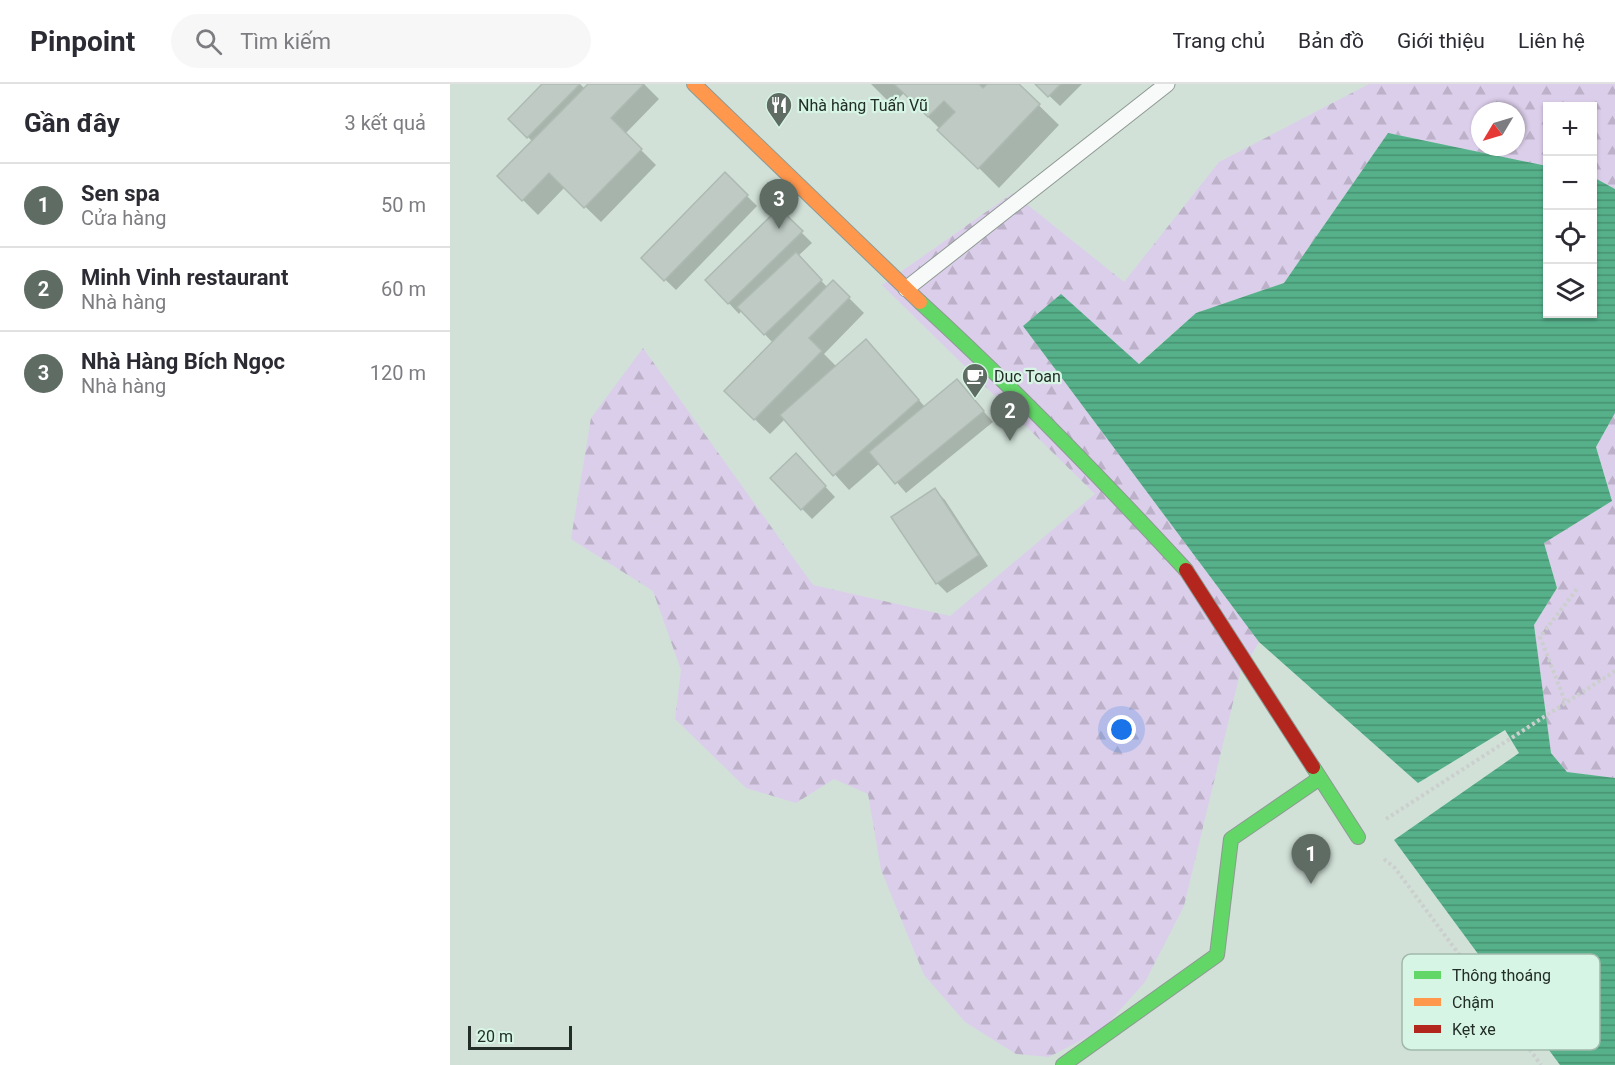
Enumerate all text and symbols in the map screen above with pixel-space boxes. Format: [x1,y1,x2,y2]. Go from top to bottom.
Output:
search box [171,14,591,68]
text: Pinpoint [30,25,135,58]
icon: search [192,25,225,58]
text: Tìm kiếm [240,29,331,54]
text: Trang chủ [1172,29,1265,53]
text: Bản đồ [1298,29,1364,53]
text: Giới thiệu [1397,29,1485,53]
text: Liên hệ [1518,29,1585,53]
restaurant icon: Nhà hàng Tuấn Vũ [764,90,794,128]
place label: Nhà hàng Tuấn Vũ [798,96,928,115]
north arrow [1471,102,1525,156]
map controls [1543,102,1597,318]
button: + [1543,102,1597,156]
text: Gần đây [24,108,120,138]
text: 3 kết quả [344,111,426,135]
button: − [1543,156,1597,210]
pin: 3 [760,180,798,229]
text: Sen spa [81,181,160,206]
text: 1 [38,193,49,217]
text: 50 m [381,193,426,217]
text: Cửa hàng [81,206,166,230]
button: locate [1543,210,1597,264]
button: layers [1543,264,1597,318]
text: Minh Vinh restaurant [81,265,288,290]
text: 2 [38,277,49,301]
text: 60 m [381,277,426,301]
text: Nhà hàng [81,290,166,314]
text: Nhà Hàng Bích Ngọc [81,349,285,374]
text: 3 [38,361,49,385]
text: 120 m [370,361,426,385]
cafe icon: Duc Toan [960,361,990,399]
place label: Duc Toan [994,367,1061,386]
text: Nhà hàng [81,374,166,398]
pin: 2 [990,392,1030,441]
your location [1107,715,1136,744]
pin: 1 [1292,834,1330,884]
legend [1402,954,1600,1050]
text: Thông thoáng [1452,966,1551,985]
text: Chậm [1452,993,1494,1012]
text: Kẹt xe [1452,1020,1496,1039]
scale bar [468,1023,572,1050]
text: 20 m [477,1027,513,1046]

